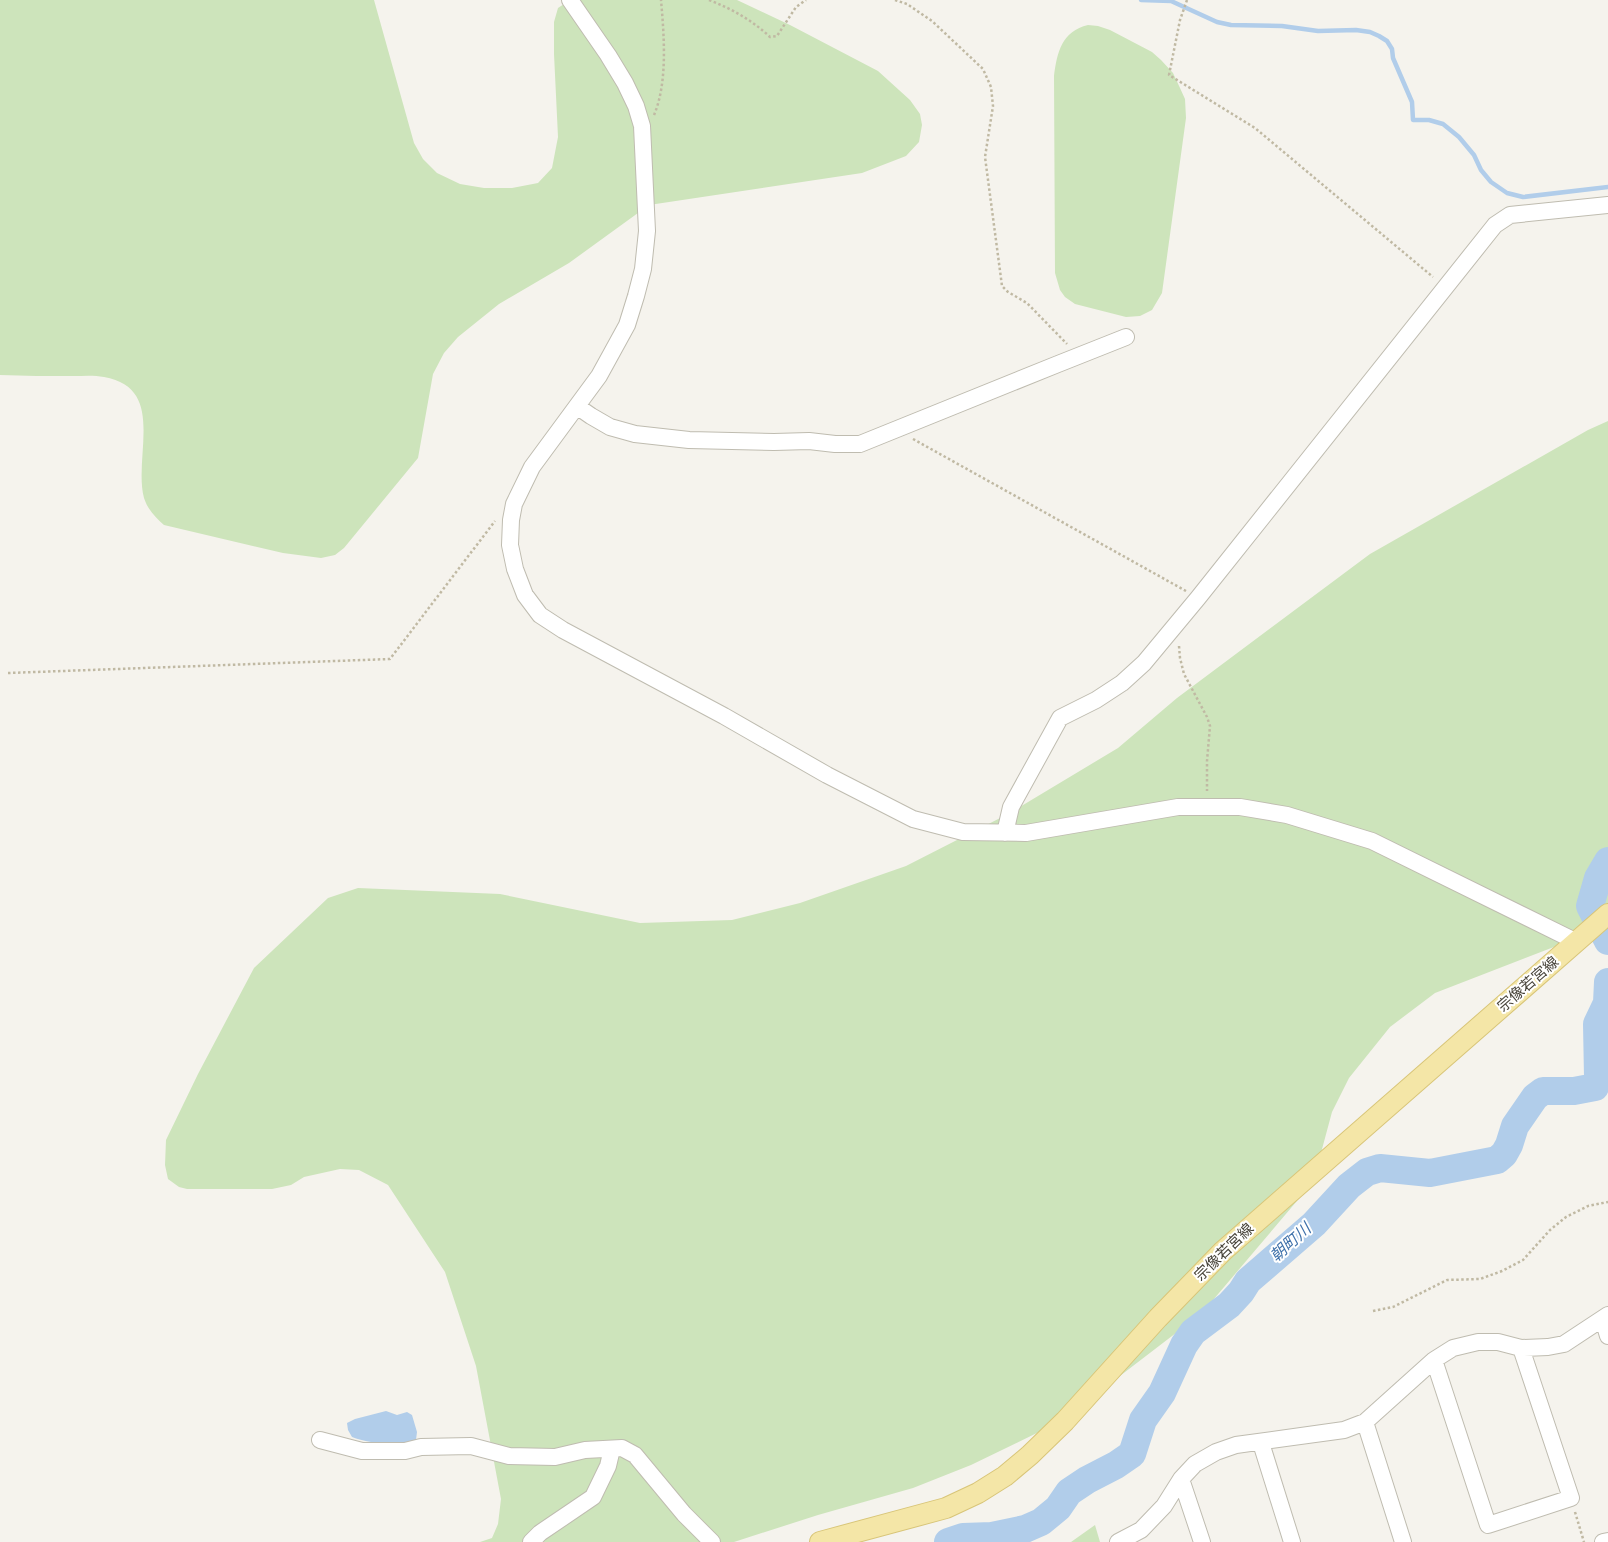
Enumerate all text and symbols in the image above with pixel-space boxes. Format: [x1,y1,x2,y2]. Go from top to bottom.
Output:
street label: 宗像若宮線 [1493,952,1562,1015]
water label: 朝町川 [1265,1217,1317,1266]
street label: 宗像若宮線 [1190,1219,1257,1285]

